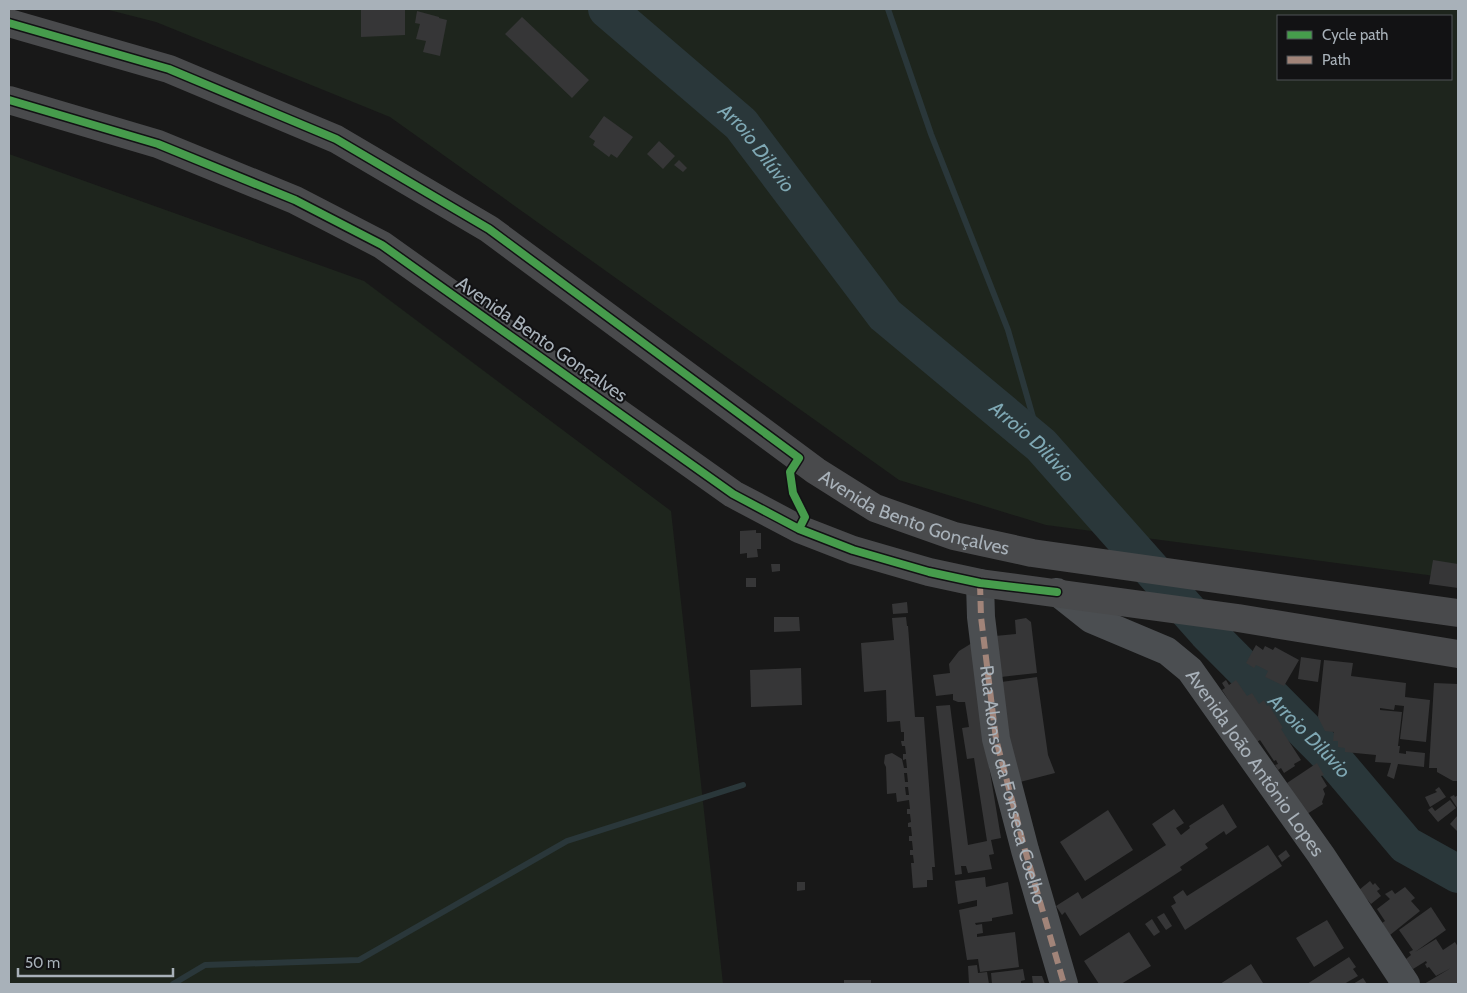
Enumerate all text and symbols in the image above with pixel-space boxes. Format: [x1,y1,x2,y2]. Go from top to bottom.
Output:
legend [1277,15,1452,80]
text: Cycle path [1322,26,1388,44]
text: Path [1322,51,1351,69]
water label: Arroio Dilúvio [713,98,800,197]
street label: Avenida Bento Gonçalves [452,271,632,407]
water label: Arroio Dilúvio [984,395,1080,487]
street label: Avenida Bento Gonçalves [815,465,1012,559]
street label: Rua Alonso da Fonseca Coelho [976,664,1052,907]
street label: Avenida João Antônio Lopes [1181,664,1330,861]
water label: Arroio Dilúvio [1263,688,1356,783]
scale bar [18,946,172,978]
text: 50 m [25,954,60,972]

